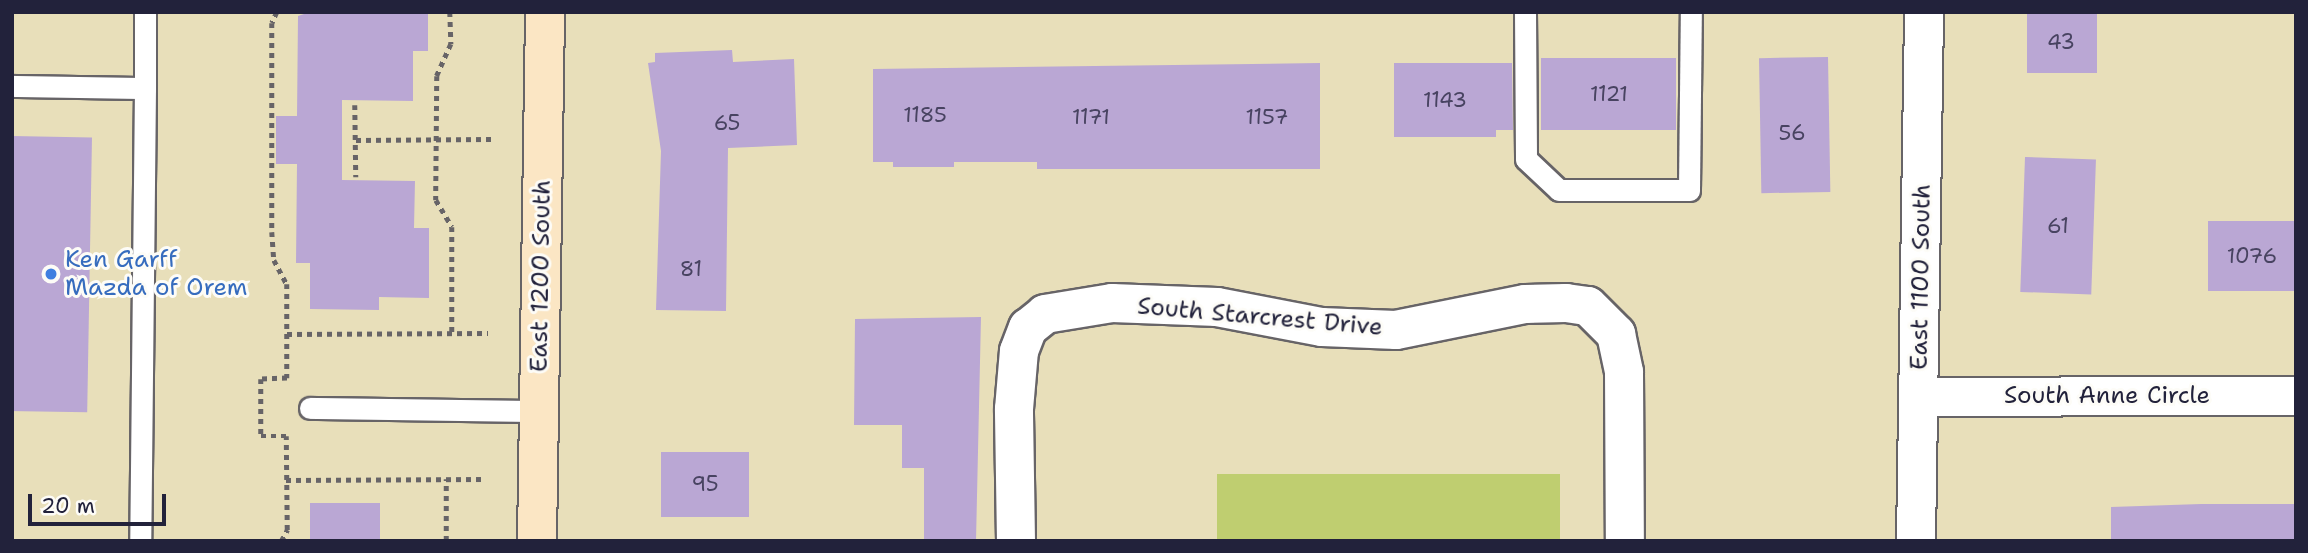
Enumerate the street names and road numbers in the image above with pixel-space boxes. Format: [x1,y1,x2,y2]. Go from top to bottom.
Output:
street label: East 1200 South [525,180,557,372]
street label: East 1100 South [1905,184,1937,370]
street label: South Starcrest Drive [1136,292,1384,342]
street label: South Anne Circle [2004,382,2210,410]

